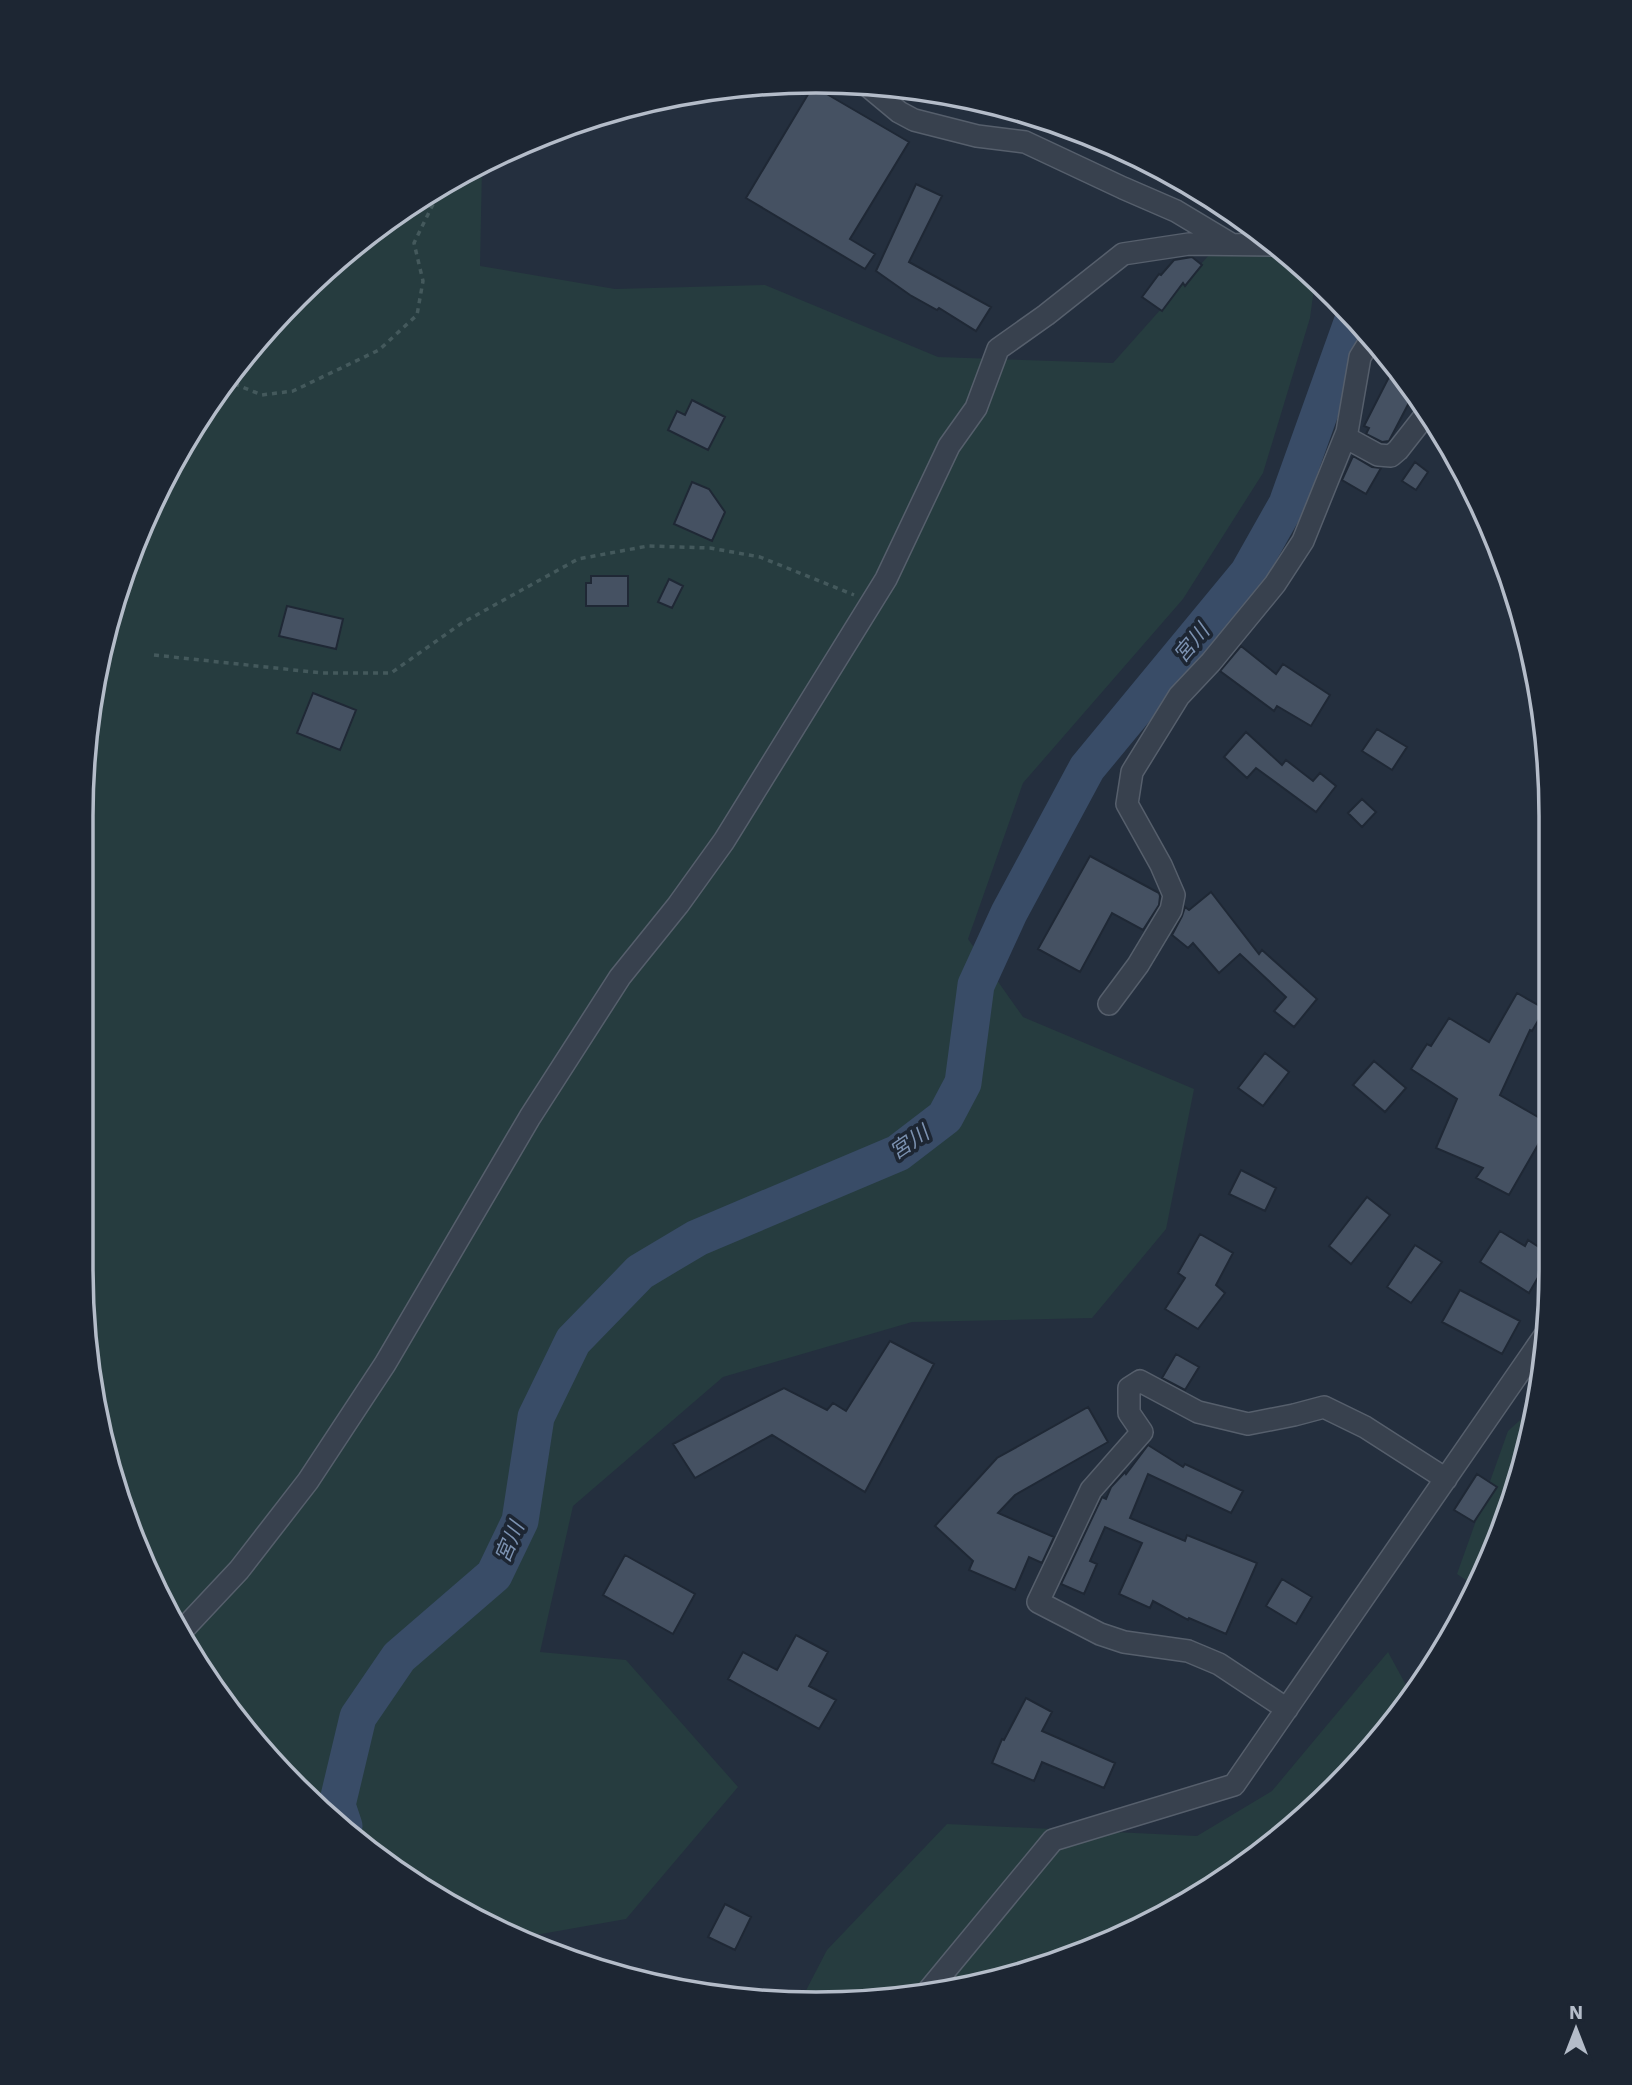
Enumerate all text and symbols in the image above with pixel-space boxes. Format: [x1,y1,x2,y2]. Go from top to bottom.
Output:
water label: 宮川 [1168,617,1215,667]
water label: 宮川 [885,1119,935,1164]
water label: 宮川 [489,1516,529,1566]
north arrow [1541,1994,1611,2064]
text: N [1569,2001,1583,2024]

